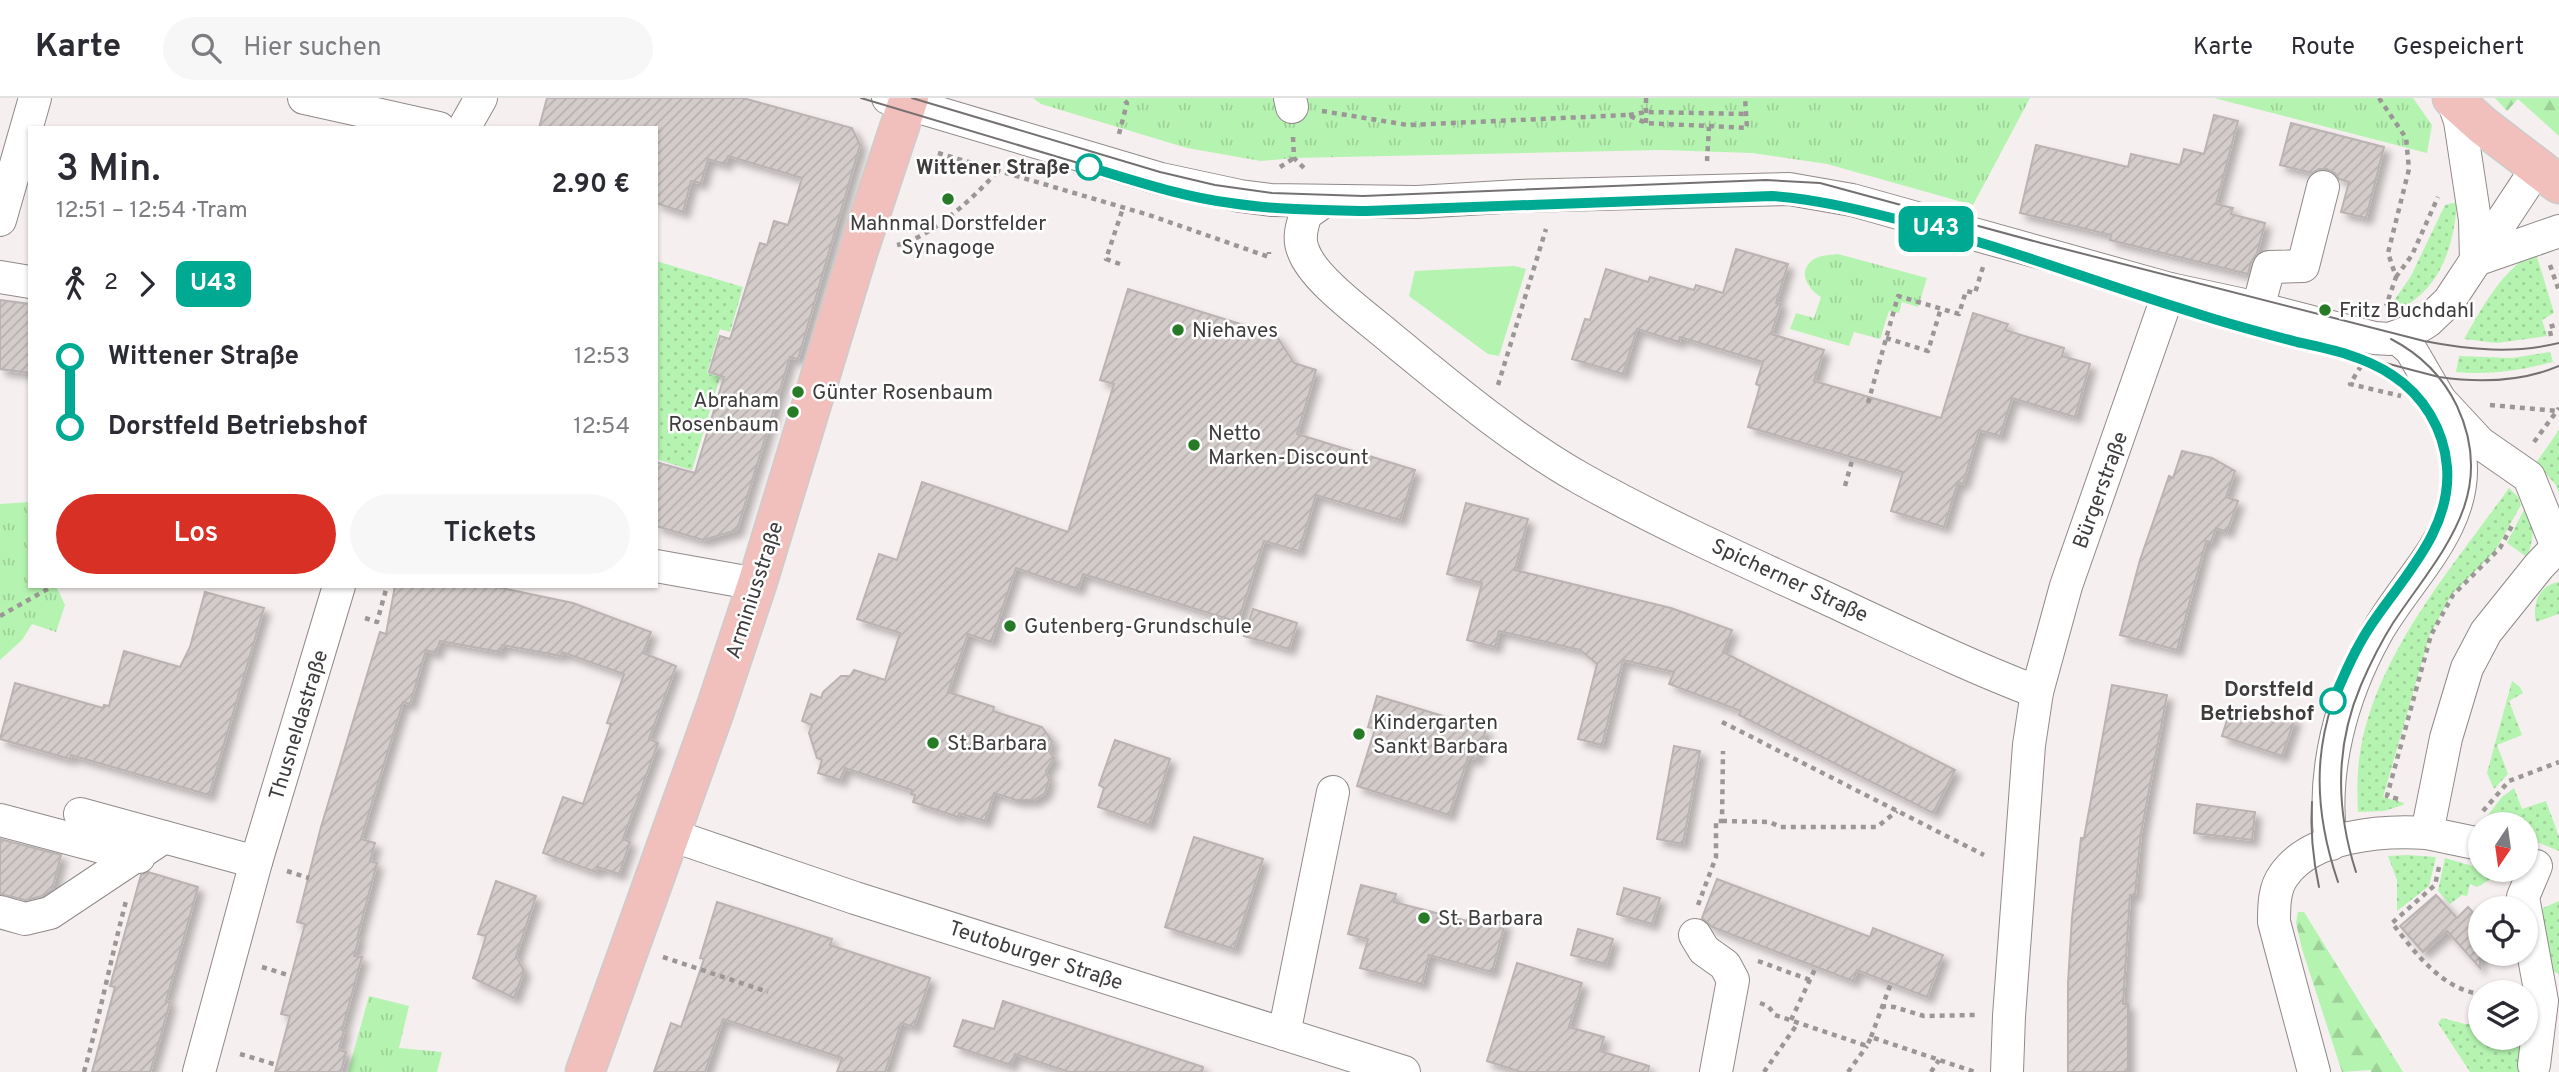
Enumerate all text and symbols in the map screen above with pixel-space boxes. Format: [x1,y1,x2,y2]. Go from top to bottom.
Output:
search box [163,17,653,80]
text: Karte [35,27,121,69]
icon: search [187,29,225,67]
text: Hier suchen [243,32,382,65]
text: Karte [2193,33,2253,63]
text: Route [2291,33,2355,63]
text: Gespeichert [2393,33,2524,63]
text: 3 Min. [56,146,161,195]
marker: Wittener Straße [1076,154,1102,180]
place label: Wittener Straße [916,155,1070,182]
text: 2.90 € [552,169,630,202]
marker: Mahnmal Dorstfelder Synagoge [940,191,956,207]
text: 12:51 – 12:54 · Tram [56,197,248,226]
line badge: U43 [1896,206,1976,252]
place label: Mahnmal Dorstfelder Synagoge [850,211,1046,262]
text: U43 [1913,214,1959,244]
icon: walk [56,265,94,303]
icon: forward [128,265,166,303]
text: 2 [104,269,118,298]
text: U43 [190,269,237,299]
place label: Fritz Buchdahl [2339,298,2474,325]
marker: Fritz Buchdahl [2317,302,2333,318]
place label: Niehaves [1192,318,1278,345]
marker: Niehaves [1170,322,1186,338]
text: Wittener Straße [108,341,299,374]
text: 12:53 [574,343,630,372]
place label: Günter Rosenbaum [812,380,993,407]
marker: Günter Rosenbaum [790,384,806,400]
place label: Abraham Rosenbaum [668,388,779,439]
marker: Abraham Rosenbaum [785,404,801,420]
text: Dorstfeld Betriebshof [108,411,367,444]
text: 12:54 [573,413,630,442]
place label: Netto Marken-Discount [1208,421,1369,472]
street label: Bürgerstraße [2068,428,2135,553]
marker: Netto Marken-Discount [1186,437,1202,453]
button: Los [56,494,336,574]
button: Tickets [350,494,630,574]
street label: Arminiusstraße [721,518,790,662]
street label: Spicherner Straße [1707,533,1872,629]
place label: Gutenberg-Grundschule [1024,614,1252,641]
marker: Gutenberg-Grundschule [1002,618,1018,634]
street label: Thusneldastraße [264,647,335,804]
place label: Dorstfeld Betriebshof [2200,677,2314,728]
marker: Dorstfeld Betriebshof [2320,688,2346,714]
place label: Kindergarten Sankt Barbara [1373,710,1508,761]
marker: Kindergarten Sankt Barbara [1351,726,1367,742]
place label: St.Barbara [947,731,1047,758]
marker: St.Barbara [925,735,941,751]
north arrow [2468,812,2538,882]
map controls [2468,812,2538,1050]
button: locate [2468,896,2538,966]
place label: St. Barbara [1438,906,1543,933]
marker: St. Barbara [1416,910,1432,926]
street label: Teutoburger Straße [945,915,1126,997]
button: layers [2468,980,2538,1050]

